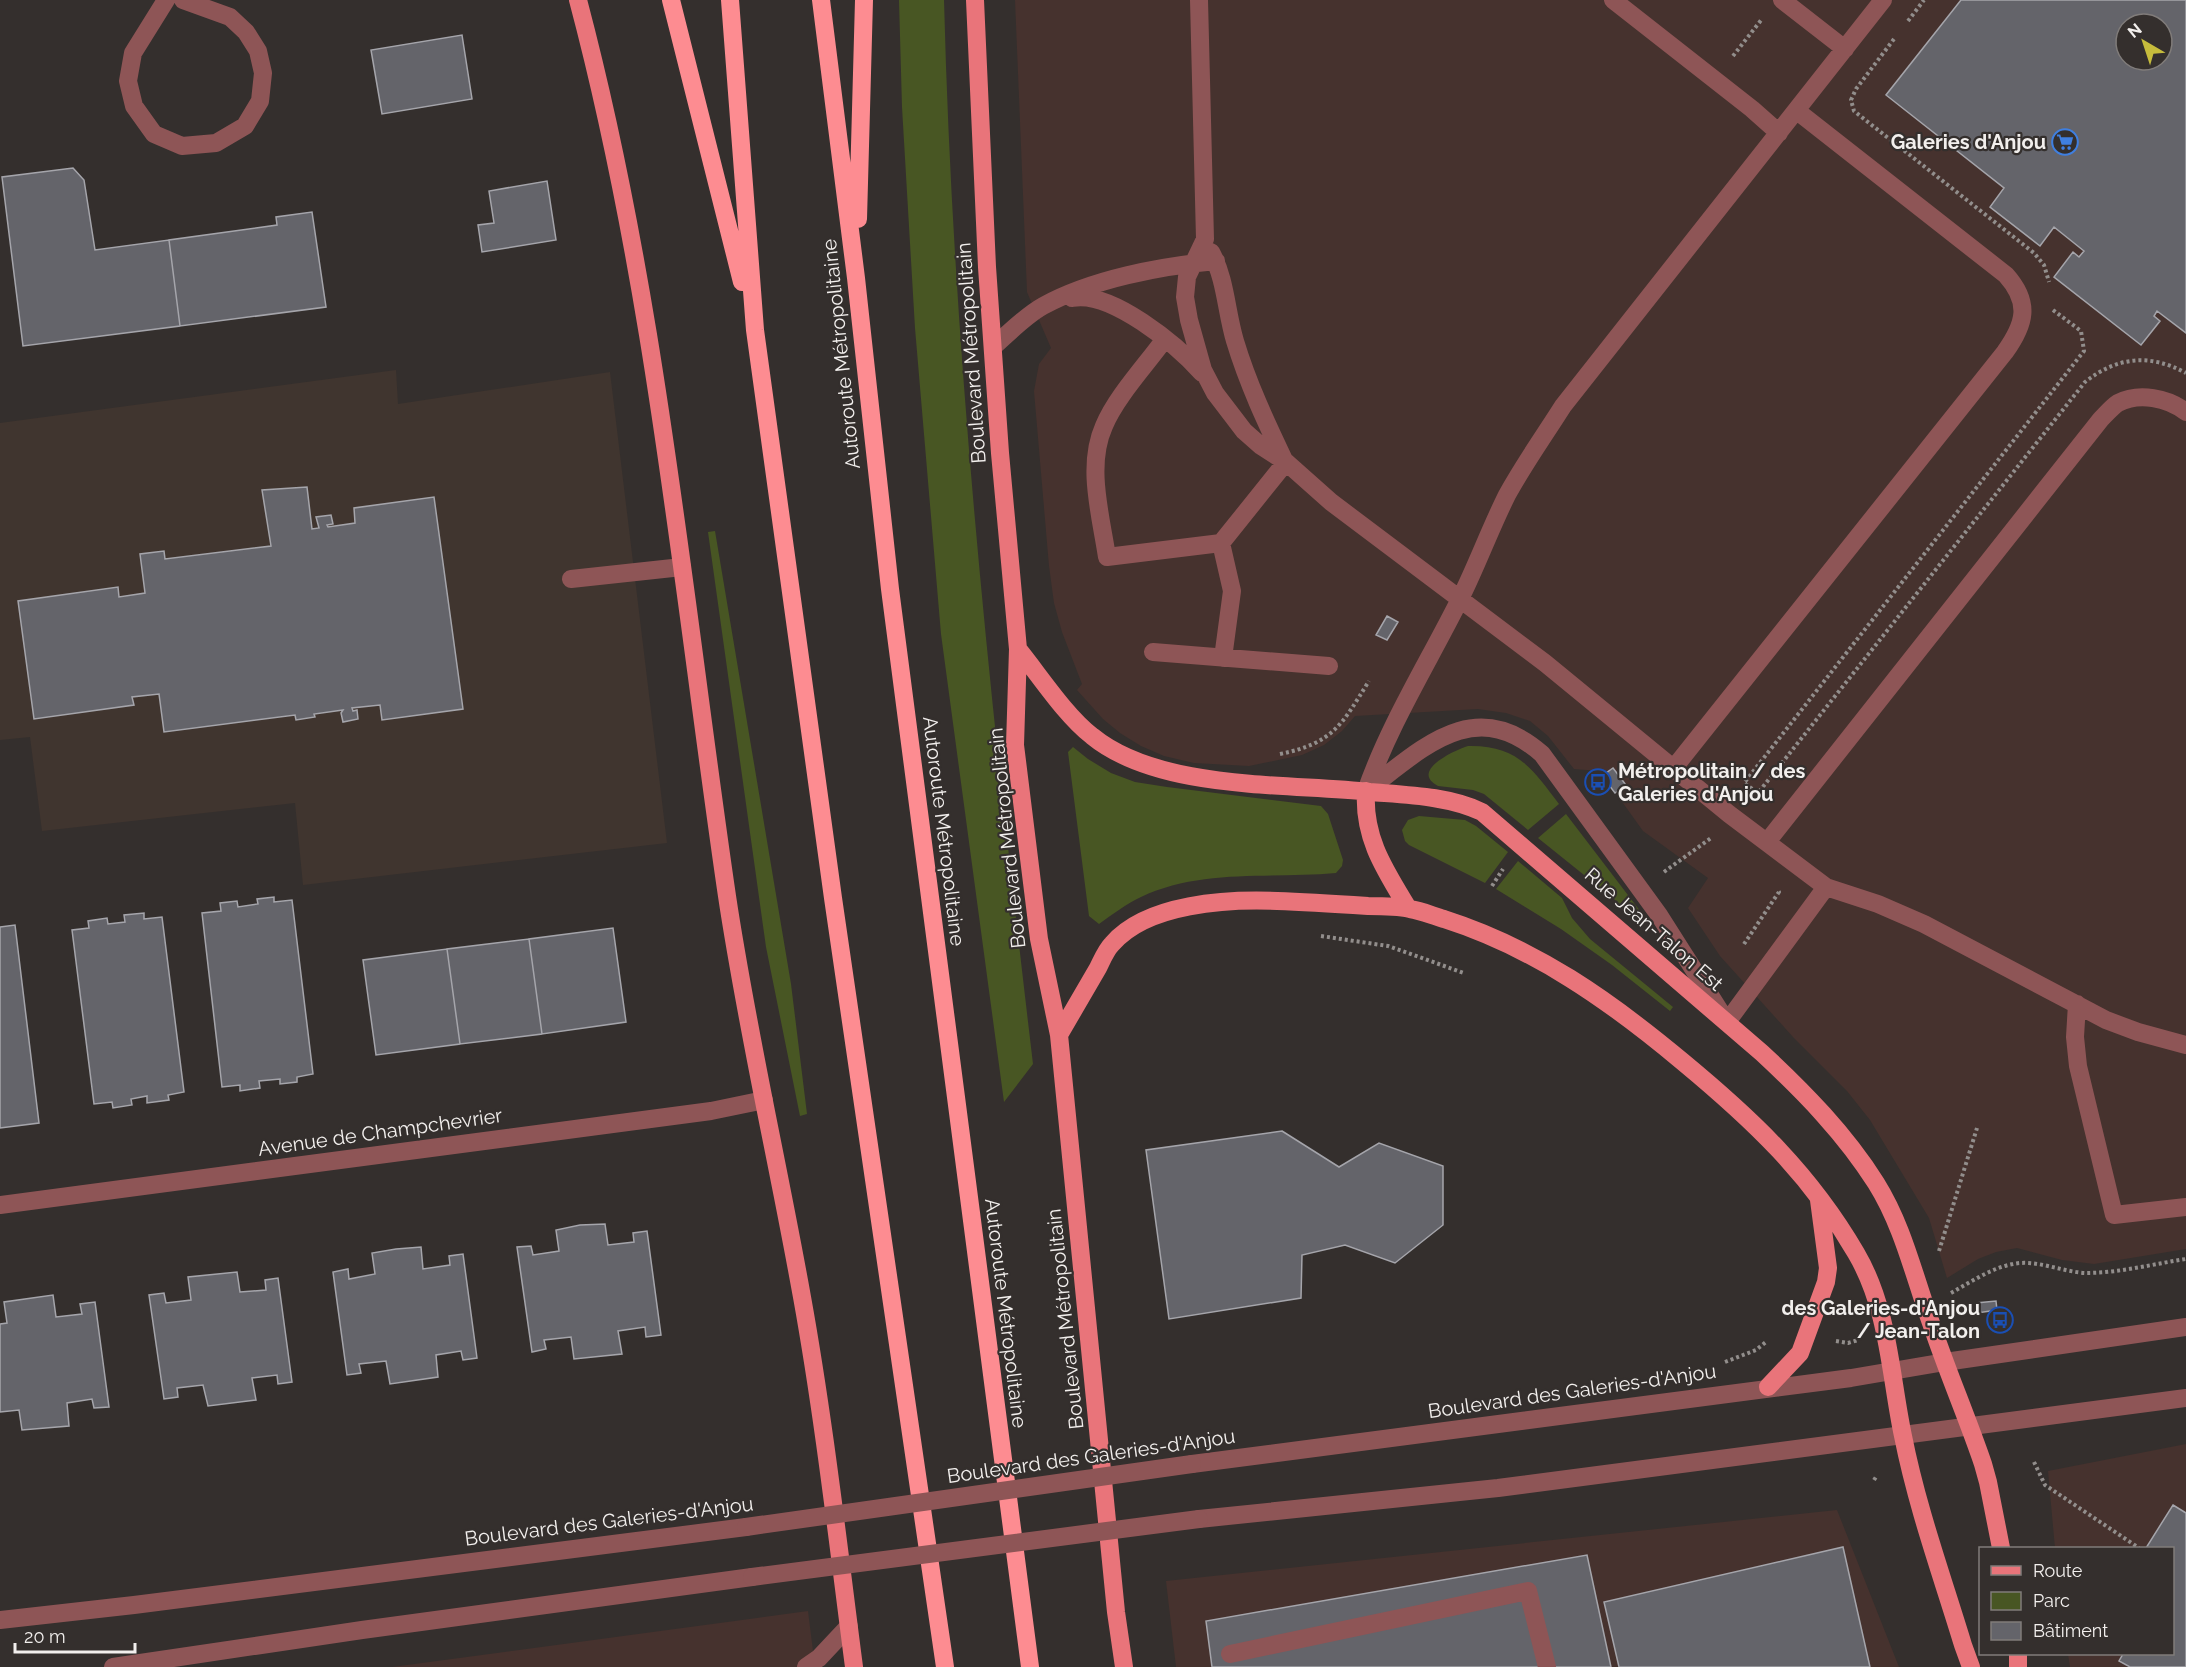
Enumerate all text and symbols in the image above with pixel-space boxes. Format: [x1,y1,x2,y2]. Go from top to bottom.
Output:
north arrow [2114,12,2174,72]
text: N [2124,20,2146,42]
supermarket icon: Galeries d'Anjou [2050,127,2080,157]
place label: Galeries d'Anjou [1891,130,2046,154]
street label: Autoroute Métropolitaine [817,238,865,470]
street label: Boulevard Métropolitain [951,242,991,464]
street label: Autoroute Métropolitaine [918,715,970,947]
street label: Boulevard Métropolitain [983,727,1031,949]
place label: Métropolitain / des Galeries d'Anjou [1618,759,1805,806]
bus stop icon: Métropolitain / des Galeries d'Anjou [1583,767,1613,797]
street label: Rue Jean-Talon Est [1580,862,1728,996]
street label: Avenue de Champchevrier [256,1103,504,1161]
street label: Autoroute Métropolitaine [980,1197,1032,1429]
street label: Boulevard Métropolitain [1041,1208,1089,1430]
place label: des Galeries-d'Anjou / Jean-Talon [1782,1296,1980,1343]
bus stop icon: des Galeries-d'Anjou / Jean-Talon [1985,1305,2015,1335]
street label: Boulevard des Galeries-d'Anjou [1426,1359,1718,1423]
street label: Boulevard des Galeries-d'Anjou [945,1424,1237,1488]
street label: Boulevard des Galeries-d'Anjou [463,1491,755,1551]
legend [1979,1547,2174,1655]
text: Route [2033,1560,2083,1581]
text: Parc [2033,1590,2070,1611]
scale bar [15,1616,135,1654]
text: Bâtiment [2033,1620,2108,1641]
text: 20 m [24,1626,66,1647]

